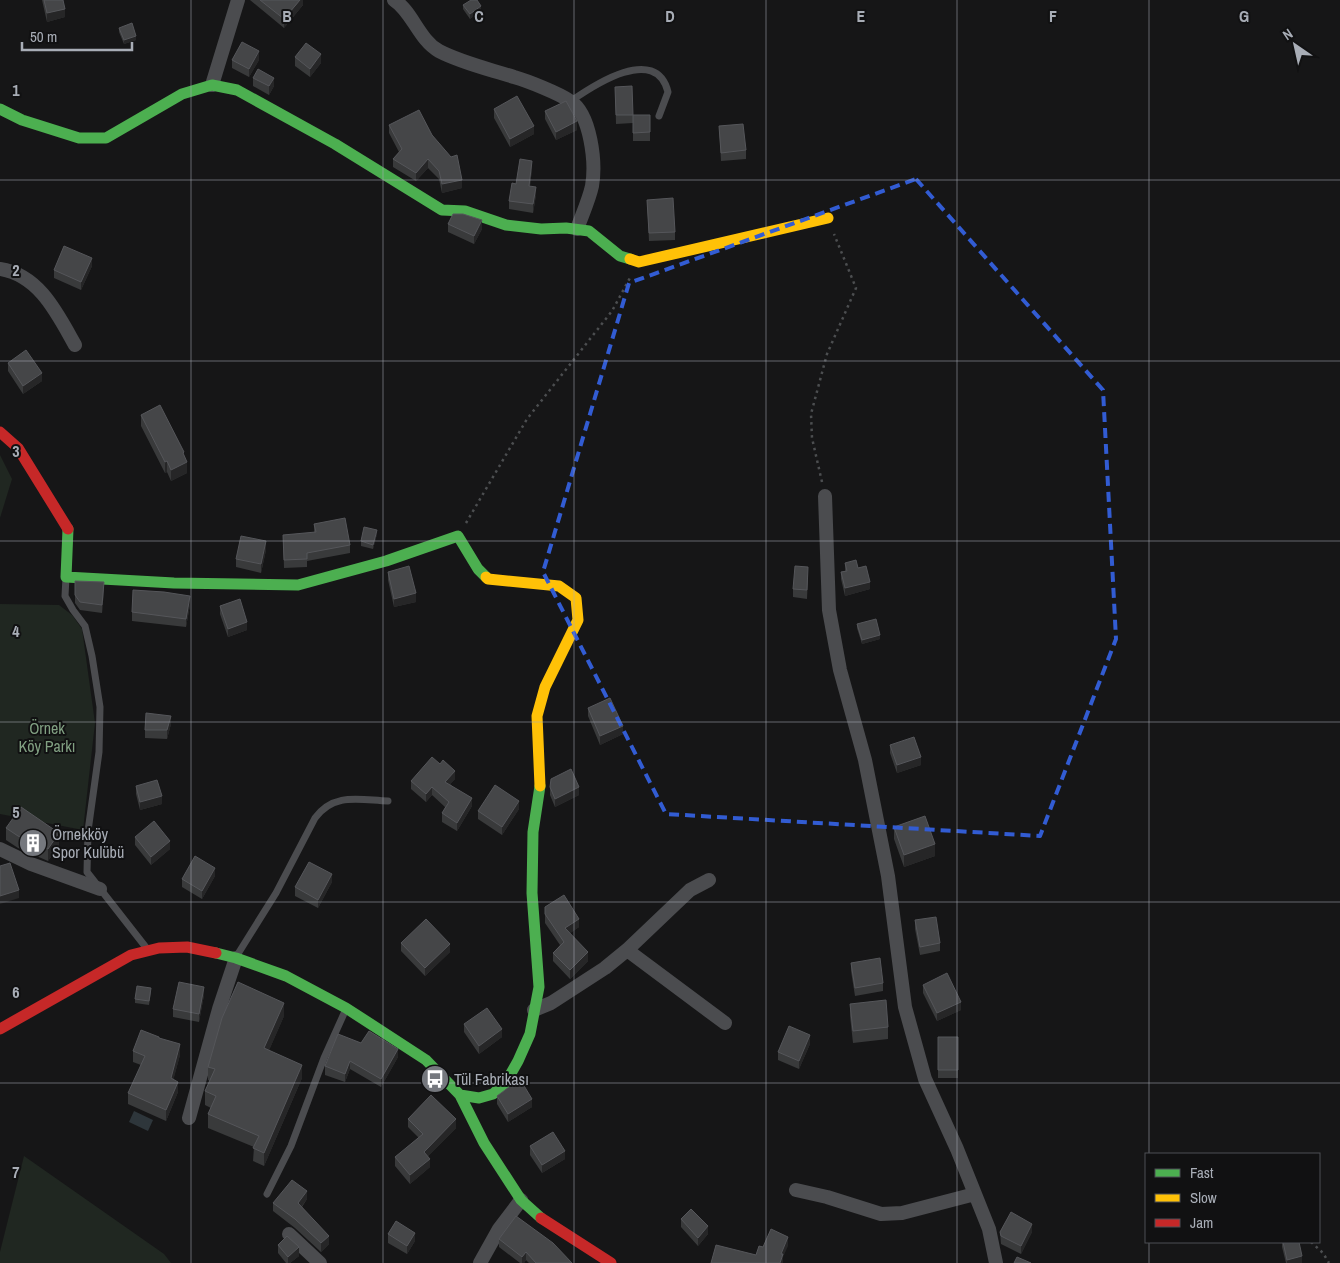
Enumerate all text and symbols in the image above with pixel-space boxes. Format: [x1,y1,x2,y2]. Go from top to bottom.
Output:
text: B [282,5,292,27]
text: C [474,5,484,27]
text: D [665,5,675,27]
text: E [857,5,866,27]
text: F [1049,5,1057,27]
text: G [1239,5,1249,27]
scale bar [22,20,132,52]
north arrow [1270,20,1320,70]
text: N [1279,24,1296,44]
text: 50 m [30,26,57,47]
text: 1 [12,79,20,101]
text: 2 [12,259,20,281]
text: 3 [12,440,20,462]
text: 4 [12,620,20,642]
park label: Örnek Köy Parkı [19,717,75,757]
text: 5 [12,801,20,823]
place label: Örnekköy Spor Kulübü [52,823,124,863]
building icon: Örnekköy Spor Kulübü [18,828,48,858]
text: 6 [12,981,20,1003]
bus stop icon: Tül Fabrikası [420,1064,450,1094]
place label: Tül Fabrikası [454,1068,529,1090]
legend [1145,1153,1320,1243]
text: 7 [12,1161,20,1183]
text: Fast [1190,1162,1214,1183]
text: Slow [1190,1187,1217,1208]
text: Jam [1190,1212,1213,1233]

